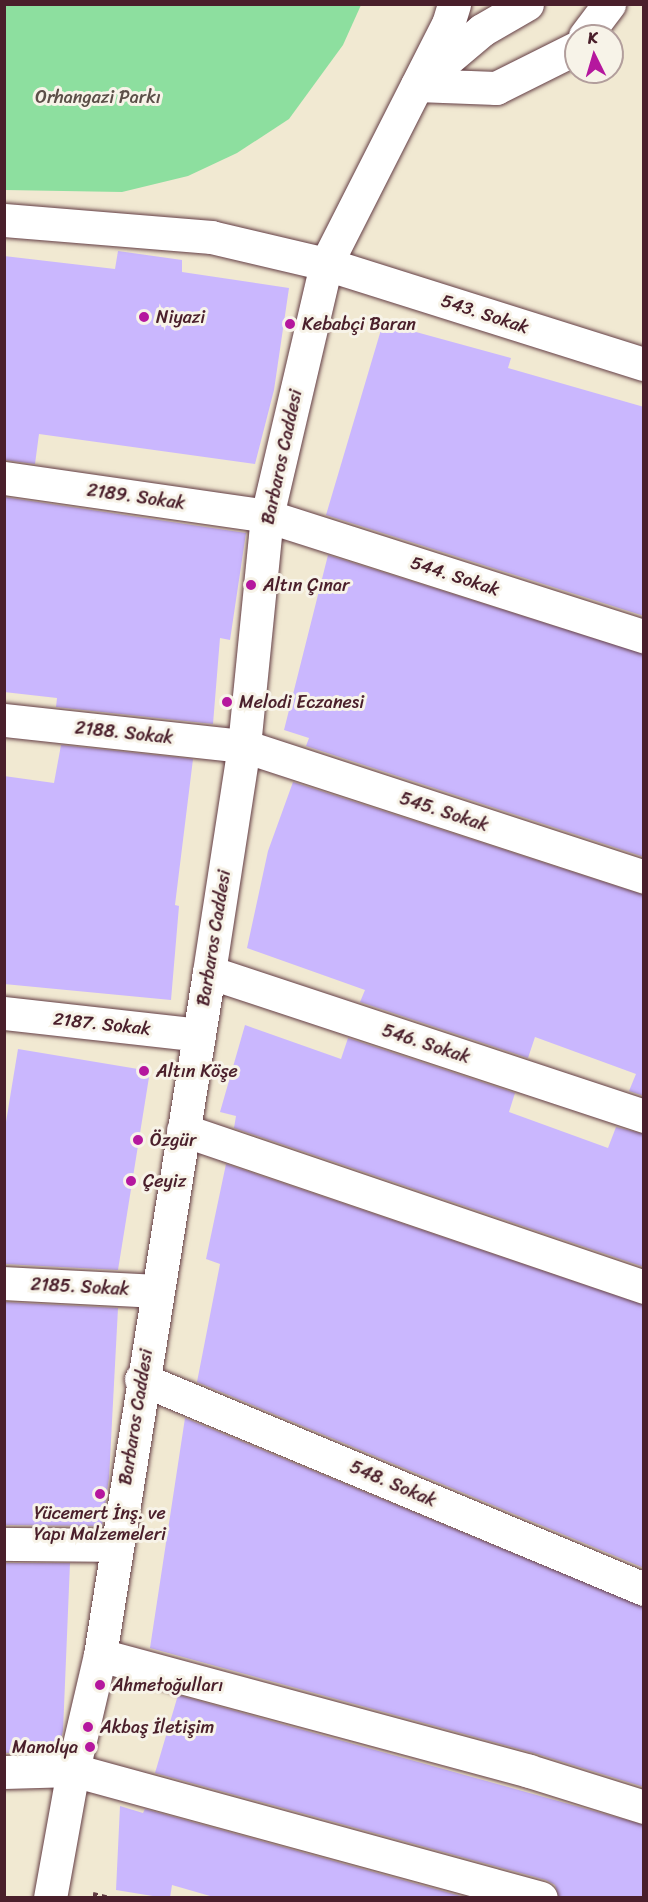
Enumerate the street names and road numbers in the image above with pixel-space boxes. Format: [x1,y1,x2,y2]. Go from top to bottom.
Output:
street label: 543. Sokak [438,290,532,338]
street label: Barbaros Caddesi [257,388,307,526]
street label: 2189. Sokak [86,479,186,515]
street label: 544. Sokak [408,551,502,601]
street label: 2188. Sokak [74,717,174,749]
street label: 545. Sokak [397,788,491,836]
street label: Barbaros Caddesi [193,869,235,1007]
street label: 2187. Sokak [52,1008,152,1040]
street label: 546. Sokak [379,1020,473,1068]
street label: 2185. Sokak [30,1274,130,1300]
street label: Barbaros Caddesi [115,1348,157,1486]
street label: 548. Sokak [347,1456,439,1512]

